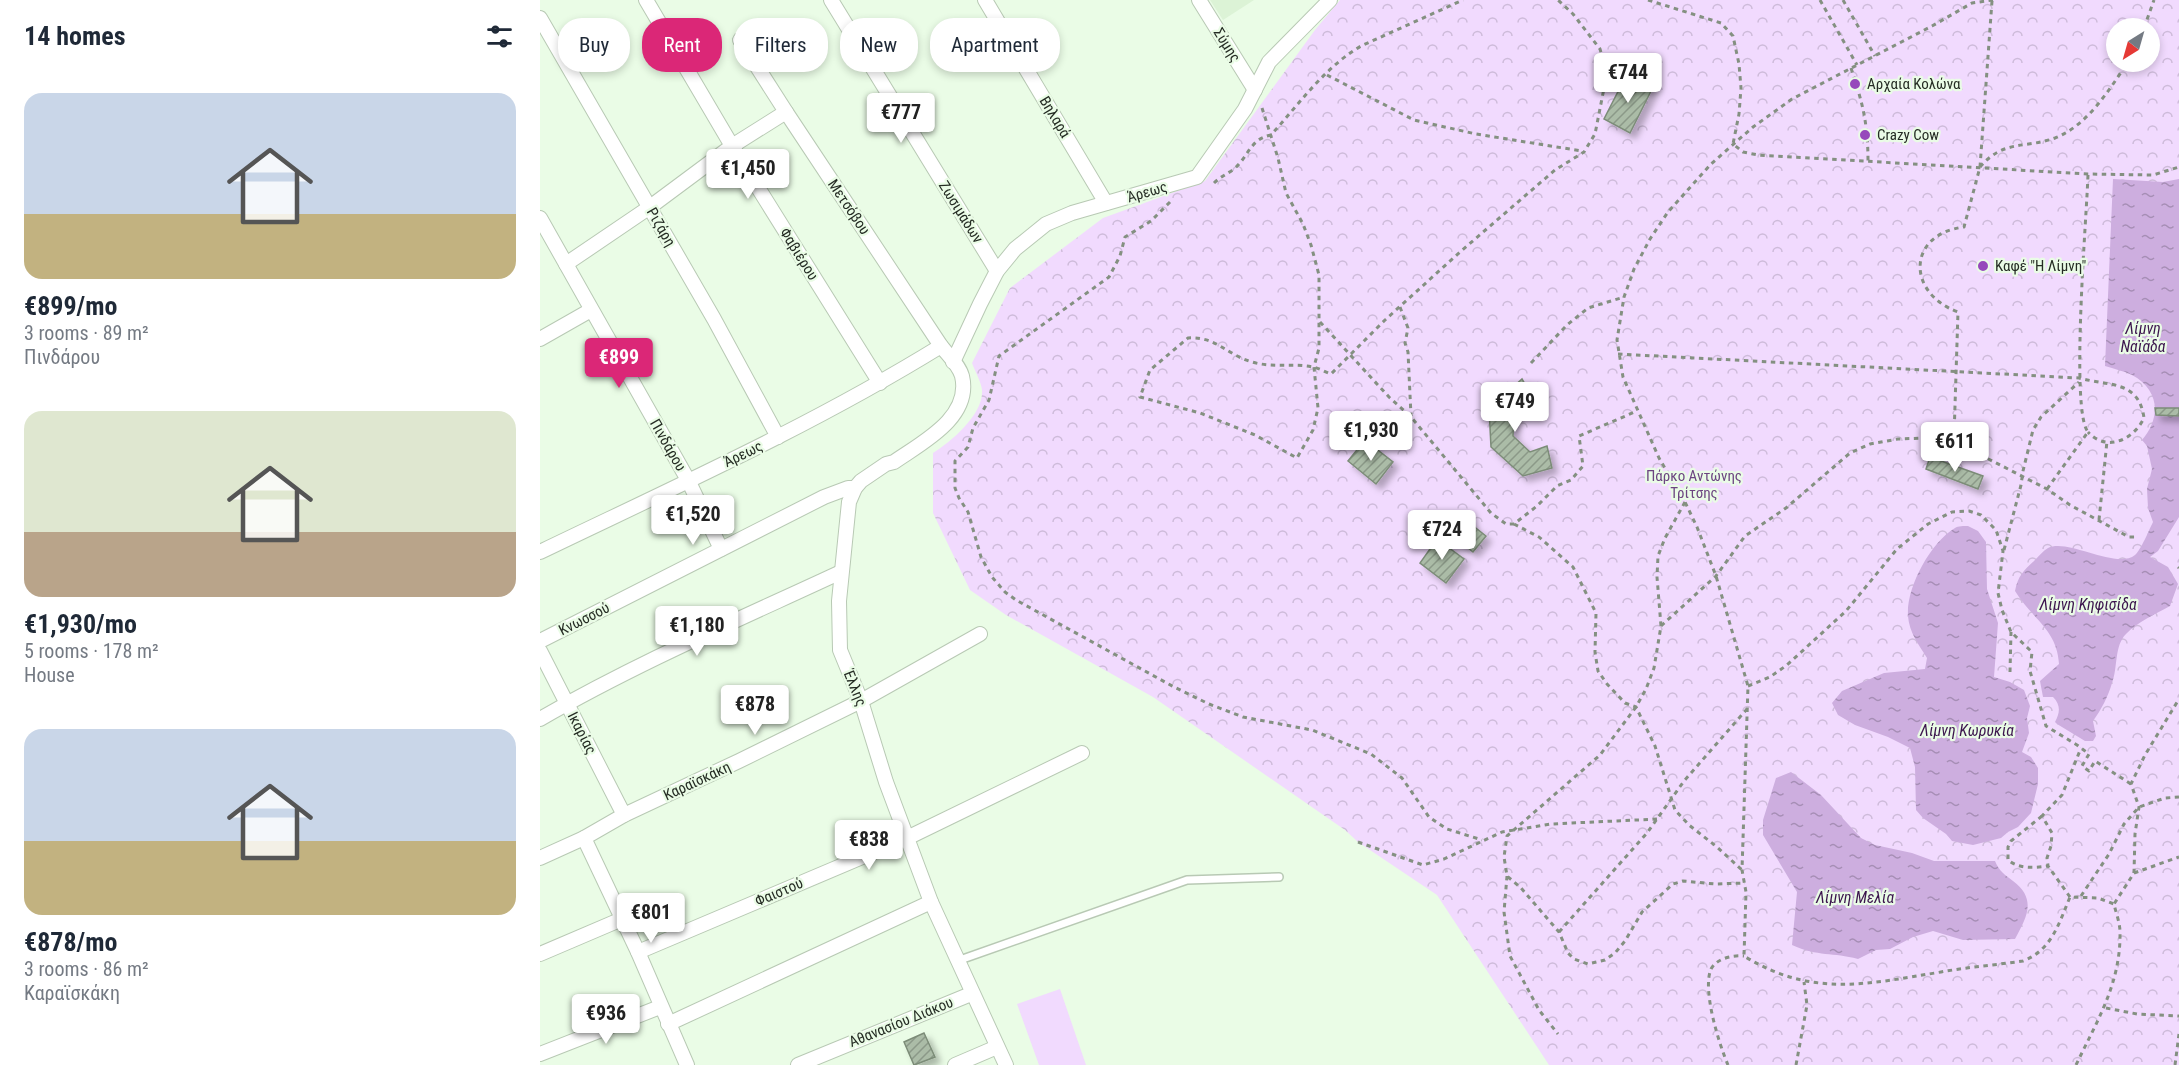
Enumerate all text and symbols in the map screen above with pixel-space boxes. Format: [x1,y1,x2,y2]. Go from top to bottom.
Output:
chip: Buy [558,18,630,72]
chip: Rent [642,18,722,72]
chip: Filters [734,18,828,72]
chip: New [840,18,918,72]
chip: Apartment [930,18,1060,72]
north arrow [2106,18,2160,72]
map controls [2106,18,2160,72]
icon: filters [483,20,516,53]
text: 14 homes [24,21,126,51]
street label: Σύμης [1210,25,1244,65]
pin: €744 [1592,53,1664,104]
text: €744 [1608,60,1648,84]
place label: Αρχαία Κολώνα [1867,75,1961,93]
marker: Αρχαία Κολώνα [1848,77,1862,91]
pin: €777 [865,93,937,144]
street label: Βηλαρά [1036,93,1075,142]
text: €777 [881,100,921,124]
place label: Crazy Cow [1877,126,1939,144]
marker: Crazy Cow [1858,128,1872,142]
icon: home [216,132,324,240]
pin: €1,450 [699,149,797,200]
text: €1,450 [720,156,776,180]
street label: Μετσόβου [824,176,874,238]
street label: Ζωσιμάδων [935,178,987,247]
street label: Άρεως [1125,178,1169,206]
street label: Ριζάρη [643,204,679,250]
street label: Φαβιέρου [776,225,822,283]
place label: Καφέ "Η Λίμνη" [1995,257,2086,275]
marker: Καφέ "Η Λίμνη" [1976,259,1990,273]
text: €899/mo [24,291,117,321]
water label: Λίμνη Ναϊάδα [2120,319,2166,356]
text: 3 rooms · 89 m² [24,321,149,345]
pin: €899 [583,338,655,389]
text: Πινδάρου [24,345,100,369]
text: €899 [599,345,639,369]
pin: €749 [1479,382,1551,433]
text: €749 [1495,389,1535,413]
pin: €1,930 [1322,411,1420,462]
street label: Πινδάρου [646,416,690,474]
text: €1,930 [1343,418,1399,442]
pin: €611 [1919,422,1991,473]
text: €611 [1935,429,1975,453]
street label: Άρεως [721,437,765,471]
icon: home [216,450,324,558]
park label: Πάρκο Αντώνης Τρίτσης [1646,467,1742,502]
pin: €1,520 [644,495,742,546]
text: €1,520 [665,502,721,526]
pin: €724 [1406,510,1478,561]
text: €724 [1422,517,1462,541]
water label: Λίμνη Κηφισίδα [2038,595,2137,614]
street label: Κνωσσού [556,599,612,639]
pin: €1,180 [648,606,746,657]
text: €1,930/mo [24,609,137,639]
text: €1,180 [669,613,725,637]
text: 5 rooms · 178 m² [24,639,159,663]
text: House [24,663,75,687]
street label: Έλλης [839,666,870,709]
pin: €878 [719,685,791,736]
text: €878 [735,692,775,716]
street label: Ικαρίας [564,709,600,757]
water label: Λίμνη Κωρυκία [1919,721,2014,740]
street label: Καραϊσκάκη [661,758,733,804]
icon: home [216,768,324,876]
pin: €838 [833,820,905,871]
text: €838 [849,827,889,851]
street label: Φαιστού [752,874,806,910]
water label: Λίμνη Μελία [1815,888,1894,907]
pin: €801 [615,893,687,944]
text: €801 [631,900,671,924]
text: €878/mo [24,927,117,957]
text: 3 rooms · 86 m² [24,957,149,981]
text: Καραϊσκάκη [24,981,120,1005]
street label: Αθανασίου Διάκου [846,993,956,1051]
pin: €936 [570,994,642,1045]
text: €936 [586,1001,626,1025]

